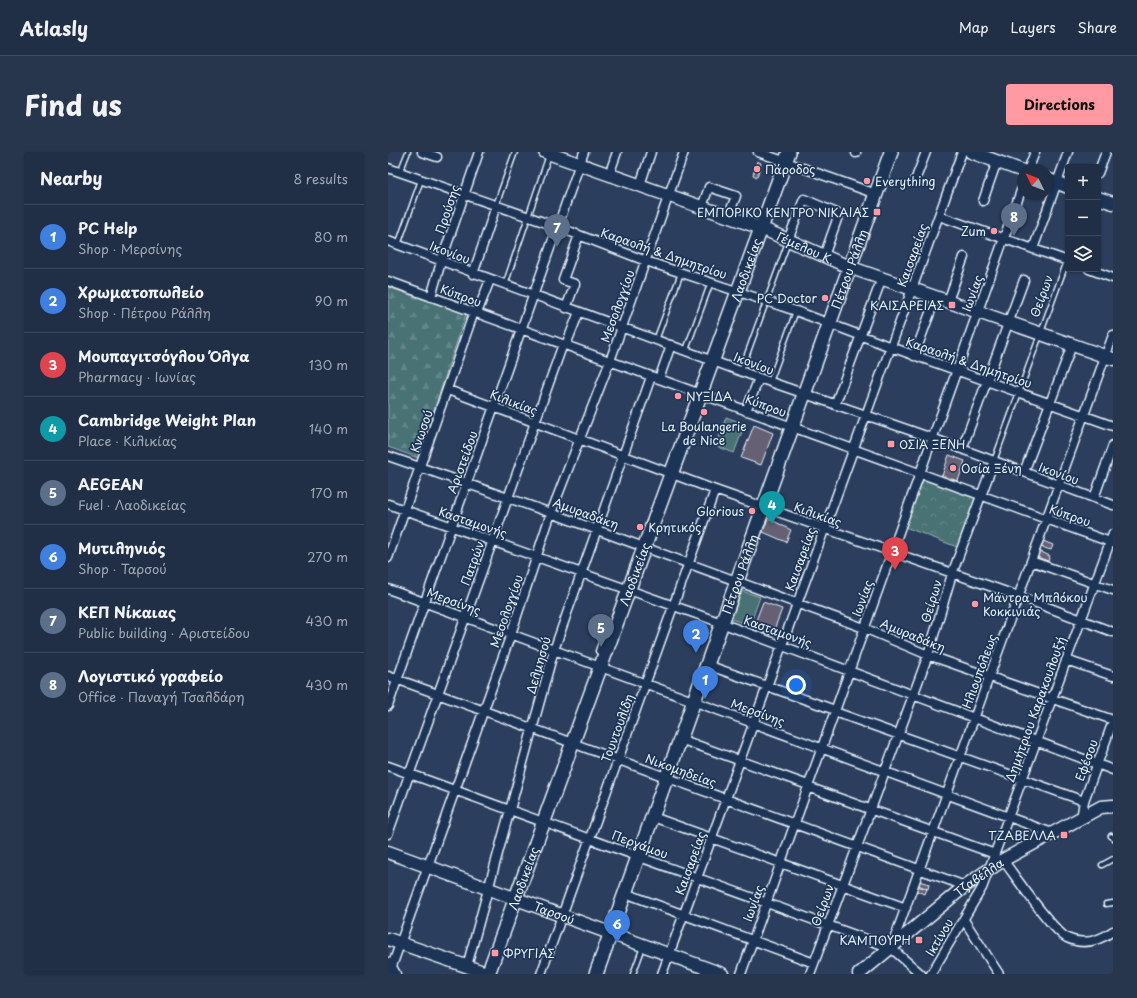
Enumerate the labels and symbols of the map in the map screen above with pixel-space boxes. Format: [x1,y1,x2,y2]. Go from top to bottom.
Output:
place label: Πάροδος [765,160,815,178]
marker: Πάροδος [752,164,762,174]
north arrow [1017,164,1053,200]
place label: Everything [875,172,936,190]
marker: Everything [862,176,872,186]
street label: Προύσης [430,182,464,236]
place label: ΕΜΠΟΡΙΚΟ ΚΕΝΤΡΟ ΝΙΚΑΙΑΣ [697,203,869,221]
pin: 8 [1001,203,1027,236]
marker: ΕΜΠΟΡΙΚΟ ΚΕΝΤΡΟ ΝΙΚΑΙΑΣ [872,207,882,217]
pin: 7 [544,214,570,247]
street label: Καισαρείας [892,221,932,289]
place label: Zum [961,222,986,240]
street label: Καραολή & Δημητρίου [598,223,730,283]
marker: Zum [989,226,999,236]
street label: Γέμελου Κ. [774,227,838,269]
street label: Πέτρου Ράλλη [826,227,872,311]
street label: Ικονίου [427,236,473,268]
street label: Λαοδικείας [726,236,766,304]
street label: Μεσολογγίου [596,267,639,345]
street label: Ιωνίας [957,272,987,314]
street label: Θείρων [1025,272,1057,320]
street label: Κύπρου [438,279,484,311]
place label: PC Doctor [757,289,817,307]
marker: PC Doctor [820,293,830,303]
place label: ΚΑΙΣΑΡΕΙΑΣ [870,296,944,314]
marker: ΚΑΙΣΑΡΕΙΑΣ [947,300,957,310]
street label: Καραολή & Δημητρίου [903,332,1035,392]
street label: Ικονίου [731,347,777,379]
street label: Κιλικίας [488,385,540,419]
place label: ΝΥΞΙΔΑ [686,387,733,405]
street label: Κύπρου [743,389,789,421]
marker: ΝΥΞΙΔΑ [673,391,683,401]
street label: Κνωσού [405,407,437,455]
marker: La Boulangerie de Nice [699,407,709,417]
place label: La Boulangerie de Nice [661,417,747,449]
street label: Αριστείδου [442,428,482,496]
place label: ΟΣΙΑ ΞΕΝΗ [899,435,966,453]
marker: ΟΣΙΑ ΞΕΝΗ [886,439,896,449]
street label: Ικονίου [1036,457,1082,489]
place label: Οσία Ξένη [961,459,1022,477]
marker: Οσία Ξένη [948,463,958,473]
pin: 4 [759,491,785,524]
street label: Αμυραδάκη [551,493,621,533]
street label: Κιλικίας [792,497,844,531]
street label: Κύπρου [1047,500,1093,531]
street label: Κασταμονής [436,502,510,542]
place label: Glorious [696,502,745,520]
marker: Glorious [747,506,757,516]
place label: Κρητικός [648,518,701,536]
marker: Κρητικός [635,522,645,532]
street label: Καισαρείας [780,525,820,593]
street label: Πέτρου Ράλλη [717,532,762,616]
pin: 3 [882,537,908,570]
street label: Πατρών [456,538,488,588]
street label: Λαοδικείας [615,540,654,608]
street label: Μεσολογγίου [485,572,527,650]
street label: Ιωνίας [847,577,877,619]
street label: Θείρων [916,577,946,625]
street label: Μερσίνης [424,583,484,619]
place label: Μάντρα Μπλόκου Κοκκινιάς [983,588,1087,620]
marker: Μάντρα Μπλόκου Κοκκινιάς [970,599,980,609]
street label: Κασταμονής [741,610,815,652]
pin: 5 [588,614,614,647]
street label: Αμυραδάκη [878,614,948,656]
pin: 2 [683,620,709,653]
street label: Ηλιουπόλεως [957,631,1001,711]
street label: Δελμησού [521,634,555,696]
street label: Δημήτριου Καρακουλουξή [1000,634,1070,784]
pin: 1 [692,666,718,699]
your location [786,675,806,695]
street label: Τουντουλίδη [596,691,638,765]
street label: Μερσίνης [728,694,788,730]
street label: Εφέσου [1070,737,1102,783]
street label: Νικομηδείας [643,749,719,791]
street label: Περγάμου [609,825,671,863]
place label: ΤΖΑΒΕΛΛΑ [988,826,1056,844]
street label: Καισαρείας [670,829,710,897]
marker: ΤΖΑΒΕΛΛΑ [1059,830,1069,840]
street label: Λαοδικείας [503,844,543,912]
street label: Τζαβέλλα [950,853,1007,901]
street label: Θείρων [806,881,838,929]
street label: Ιωνίας [738,882,768,924]
street label: Ταρσού [531,897,577,929]
pin: 6 [604,910,630,943]
street label: Ικτίνου [921,915,957,959]
place label: KAΜΠΟΥΡΗ [839,931,911,949]
marker: KAΜΠΟΥΡΗ [914,935,924,945]
place label: ΦΡΥΓΙΑΣ [503,944,555,962]
marker: ΦΡΥΓΙΑΣ [490,948,500,958]

